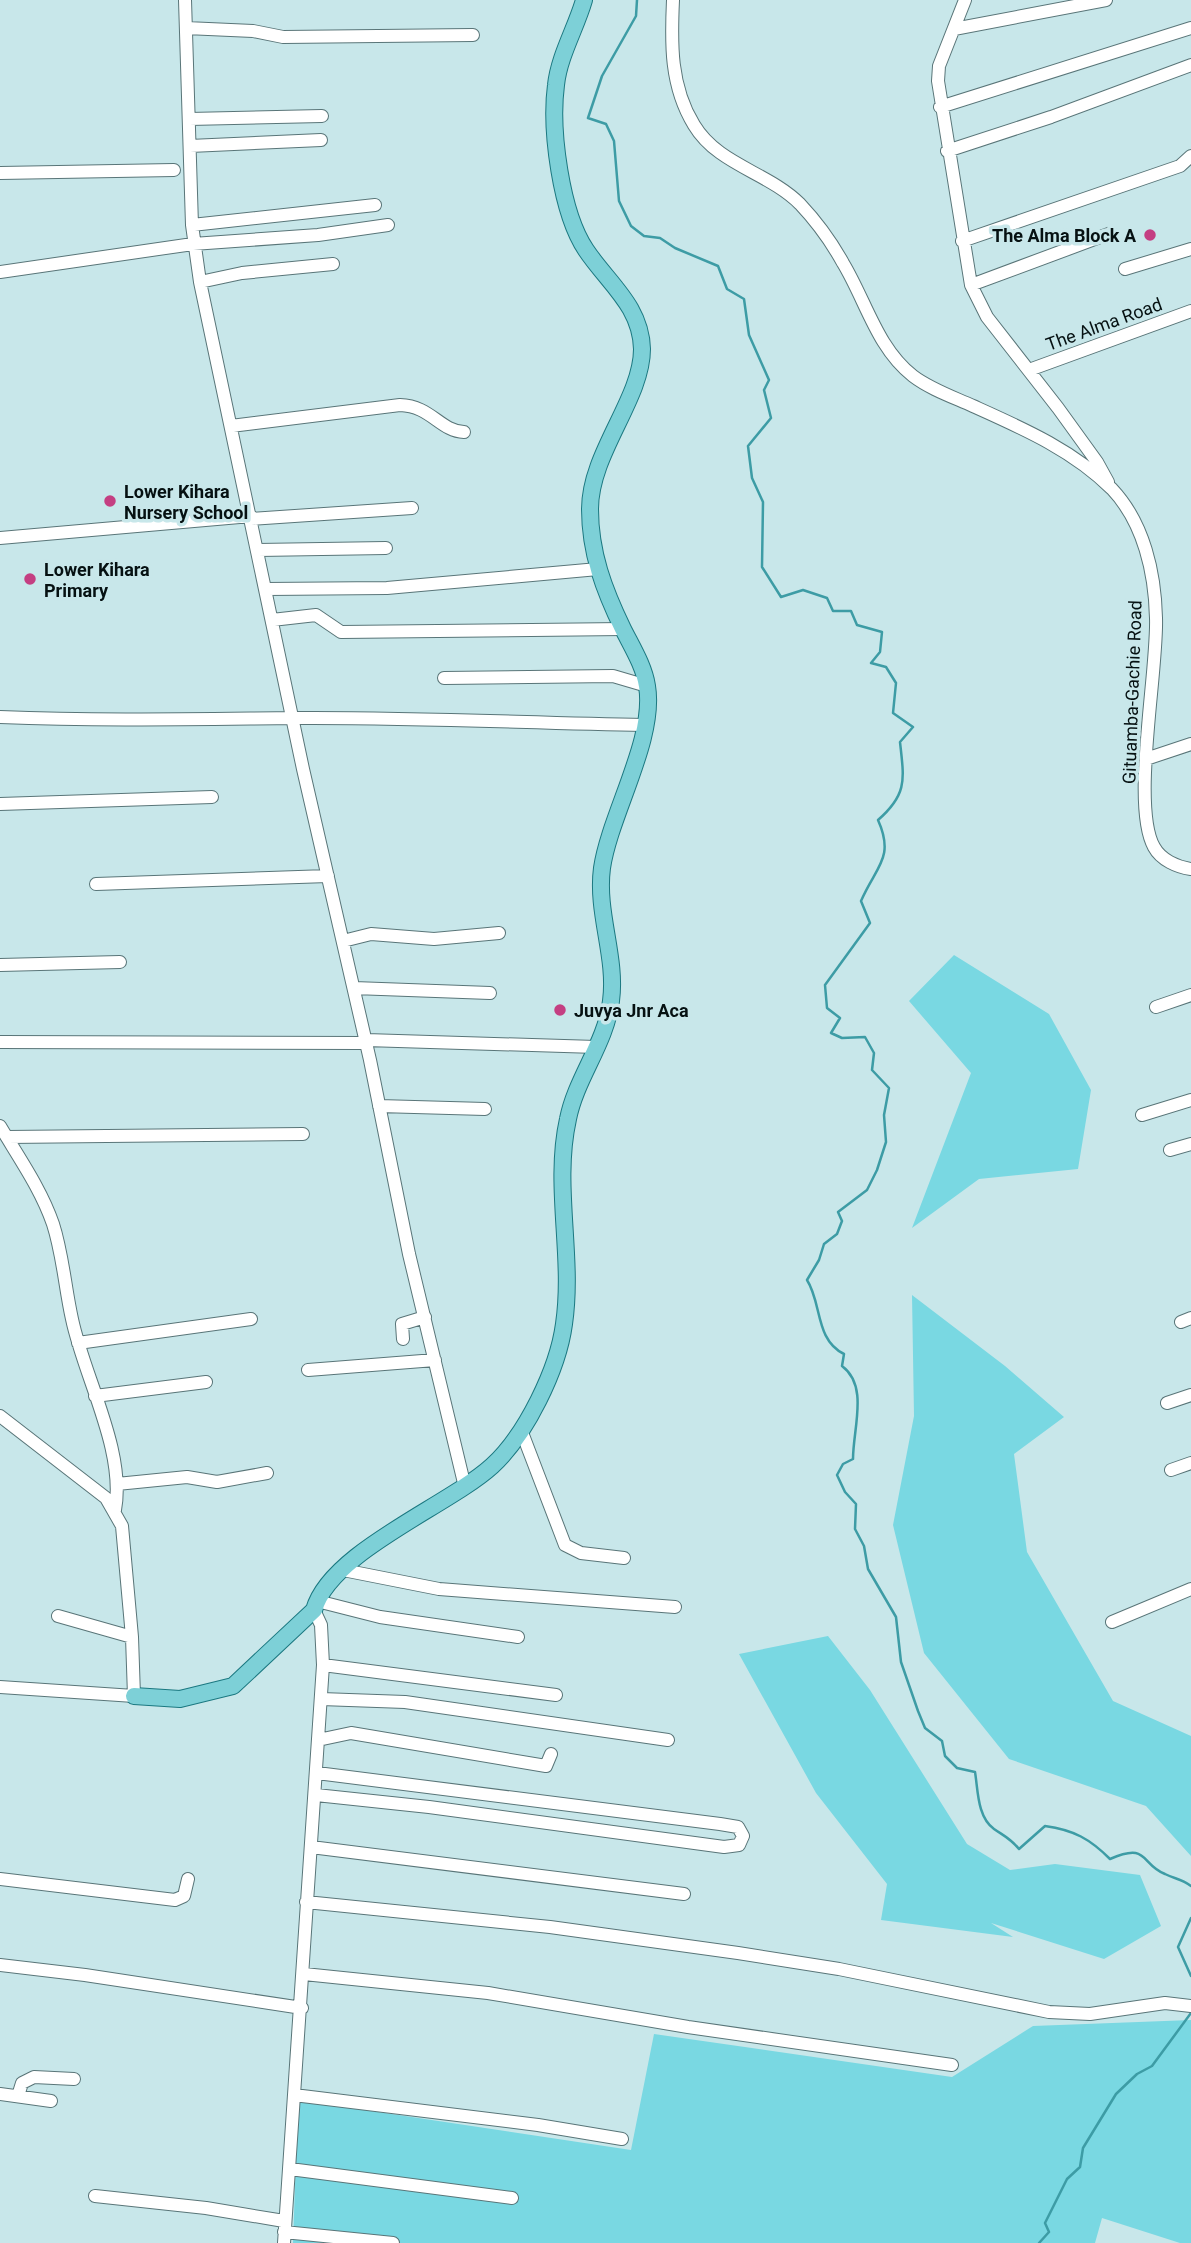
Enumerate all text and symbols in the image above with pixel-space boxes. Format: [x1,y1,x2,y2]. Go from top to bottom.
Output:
place label: The Alma Block A [992,225,1137,246]
marker: The Alma Block A [1142,227,1158,243]
street label: The Alma Road [1043,293,1165,355]
place label: Lower Kihara Nursery School [124,481,248,523]
marker: Lower Kihara Nursery School [102,493,118,509]
place label: Lower Kihara Primary [44,559,150,601]
marker: Lower Kihara Primary [22,571,38,587]
street label: Gituamba-Gachie Road [1118,600,1146,784]
place label: Juvya Jnr Aca [574,1000,689,1021]
marker: Juvya Jnr Aca [552,1002,568,1018]

